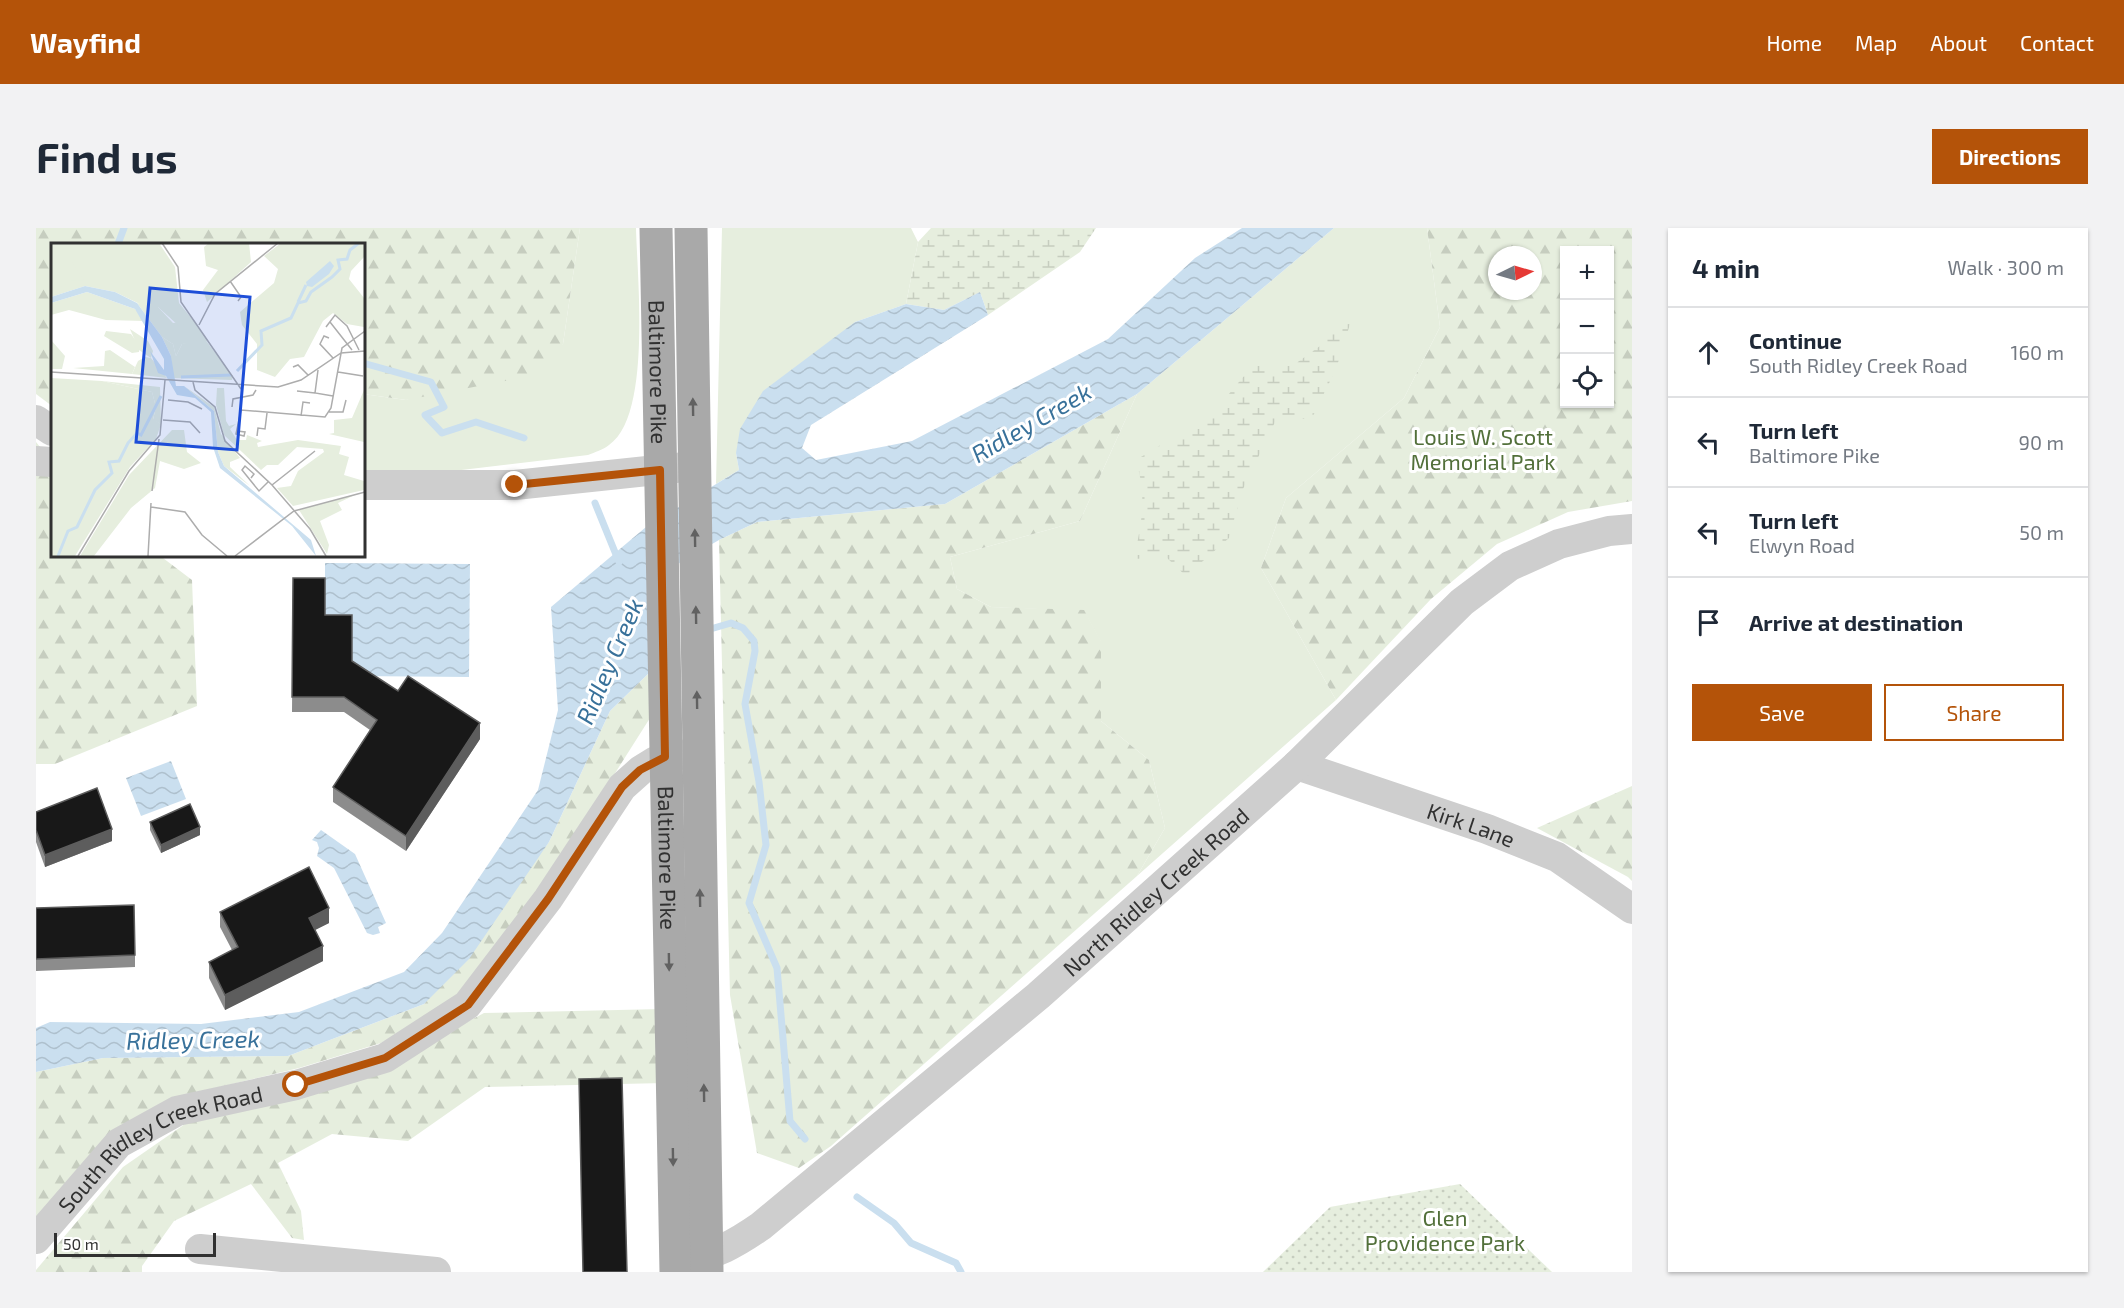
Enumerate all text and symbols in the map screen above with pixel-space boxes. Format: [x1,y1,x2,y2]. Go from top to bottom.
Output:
text: Wayfind [30,25,141,59]
text: Home [1766,30,1822,55]
text: Map [1855,30,1897,55]
text: About [1930,30,1987,55]
text: Contact [2020,30,2094,55]
button: Directions [1932,129,2088,184]
text: Find us [36,131,178,181]
inset map [51,243,364,556]
north arrow [1488,246,1542,300]
map controls [1560,246,1614,408]
button: + [1560,246,1614,300]
text: 4 min [1692,252,1760,283]
text: Walk · 300 m [1948,255,2064,279]
street label: Baltimore Pike [644,300,673,444]
button: − [1560,300,1614,354]
text: Continue [1749,327,1842,353]
icon: ahead [1692,336,1725,369]
text: 160 m [2011,340,2064,364]
text: South Ridley Creek Road [1749,353,1968,377]
button: locate [1560,354,1614,408]
water label: Ridley Creek [966,376,1096,468]
one-way arrow [689,398,698,417]
text: Turn left [1749,417,1838,443]
park label: Louis W. Scott Memorial Park [1410,423,1556,474]
icon: left [1692,426,1725,459]
text: 90 m [2019,430,2064,454]
text: Baltimore Pike [1749,443,1880,467]
route end [501,471,527,497]
text: Turn left [1749,507,1838,533]
icon: left [1692,516,1725,549]
text: 50 m [2019,520,2064,544]
one-way arrow [690,528,700,547]
text: Elwyn Road [1749,533,1855,557]
water label: Ridley Creek [570,594,648,728]
one-way arrow [691,605,701,624]
icon: arrive [1692,606,1725,639]
text: Arrive at destination [1749,609,1963,635]
button: Save [1692,684,1872,741]
button: Share [1884,684,2064,741]
one-way arrow [692,690,702,709]
street label: Baltimore Pike [654,786,682,930]
street label: Kirk Lane [1424,797,1519,852]
street label: North Ridley Creek Road [1057,802,1254,981]
one-way arrow [696,888,705,907]
one-way arrow [665,953,674,972]
water label: Ridley Creek [126,1023,260,1055]
route start [282,1071,308,1097]
street label: South Ridley Creek Road [52,1080,265,1218]
one-way arrow [699,1083,709,1102]
one-way arrow [669,1148,678,1167]
park label: Glen Providence Park [1365,1204,1525,1255]
scale bar [54,1230,216,1258]
text: 50 m [63,1234,99,1253]

